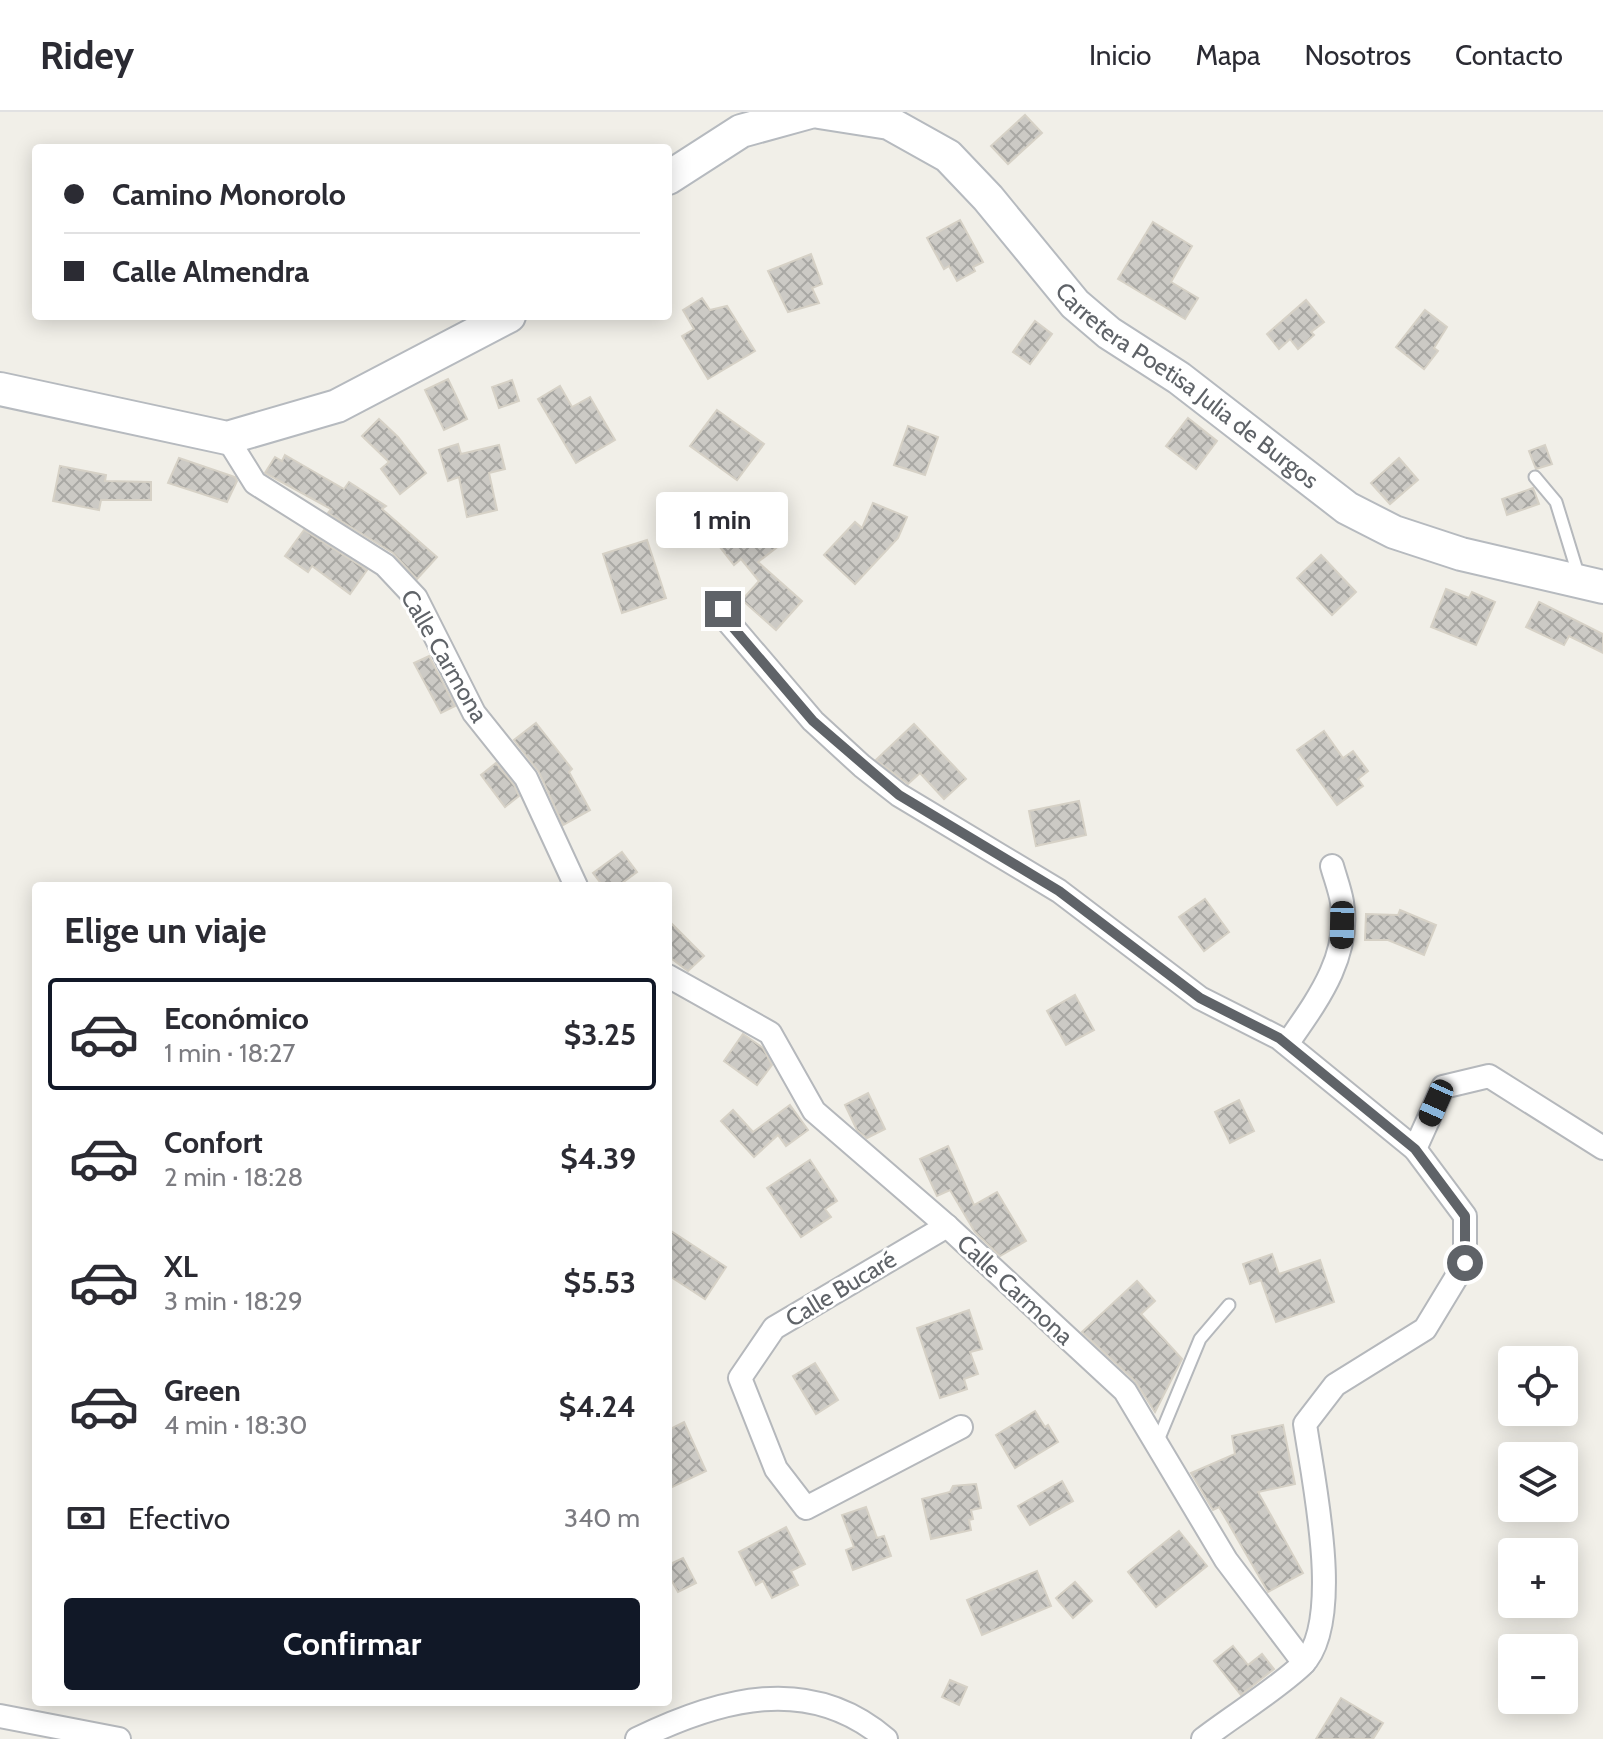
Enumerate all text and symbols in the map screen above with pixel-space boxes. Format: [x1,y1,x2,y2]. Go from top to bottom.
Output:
text: Ridey [40,32,134,79]
text: Inicio [1089,38,1152,72]
text: Mapa [1196,38,1261,72]
text: Nosotros [1305,38,1411,72]
text: Contacto [1455,38,1563,72]
text: Camino Monorolo [112,176,346,213]
text: Calle Almendra [112,253,309,290]
street label: Carretera Poetisa Julia de Burgos [1049,276,1325,495]
callout: 1 min [657,493,789,549]
text: 1 min [693,504,751,536]
street label: Calle Carmona [395,584,494,728]
route end [705,591,741,627]
car [1330,901,1354,949]
text: Elige un viaje [64,908,267,952]
icon: car [68,998,140,1070]
text: Económico [164,1000,309,1037]
text: $3.25 [564,1016,636,1053]
text: 1 min · 18:27 [164,1037,295,1069]
car [1415,1076,1457,1130]
icon: car [68,1122,140,1194]
text: Confort [164,1124,263,1161]
text: $4.39 [560,1140,636,1177]
text: 2 min · 18:28 [164,1161,303,1193]
street label: Calle Carmona [951,1228,1080,1351]
street label: Calle Bucaré [780,1244,901,1333]
route start [1447,1245,1483,1281]
icon: car [68,1246,140,1318]
text: XL [164,1248,198,1285]
text: $5.53 [564,1264,636,1301]
text: 3 min · 18:29 [164,1285,303,1317]
map controls [1498,1346,1578,1714]
button: locate [1498,1346,1578,1426]
icon: car [68,1370,140,1442]
text: Green [164,1372,241,1409]
text: $4.24 [559,1388,636,1425]
text: 4 min · 18:30 [164,1409,307,1441]
button: layers [1498,1442,1578,1522]
icon: cash [64,1496,108,1540]
text: Efectivo [128,1500,230,1537]
text: 340 m [564,1502,640,1534]
button: + [1498,1538,1578,1618]
button: Confirmar [64,1598,640,1690]
button: − [1498,1634,1578,1714]

